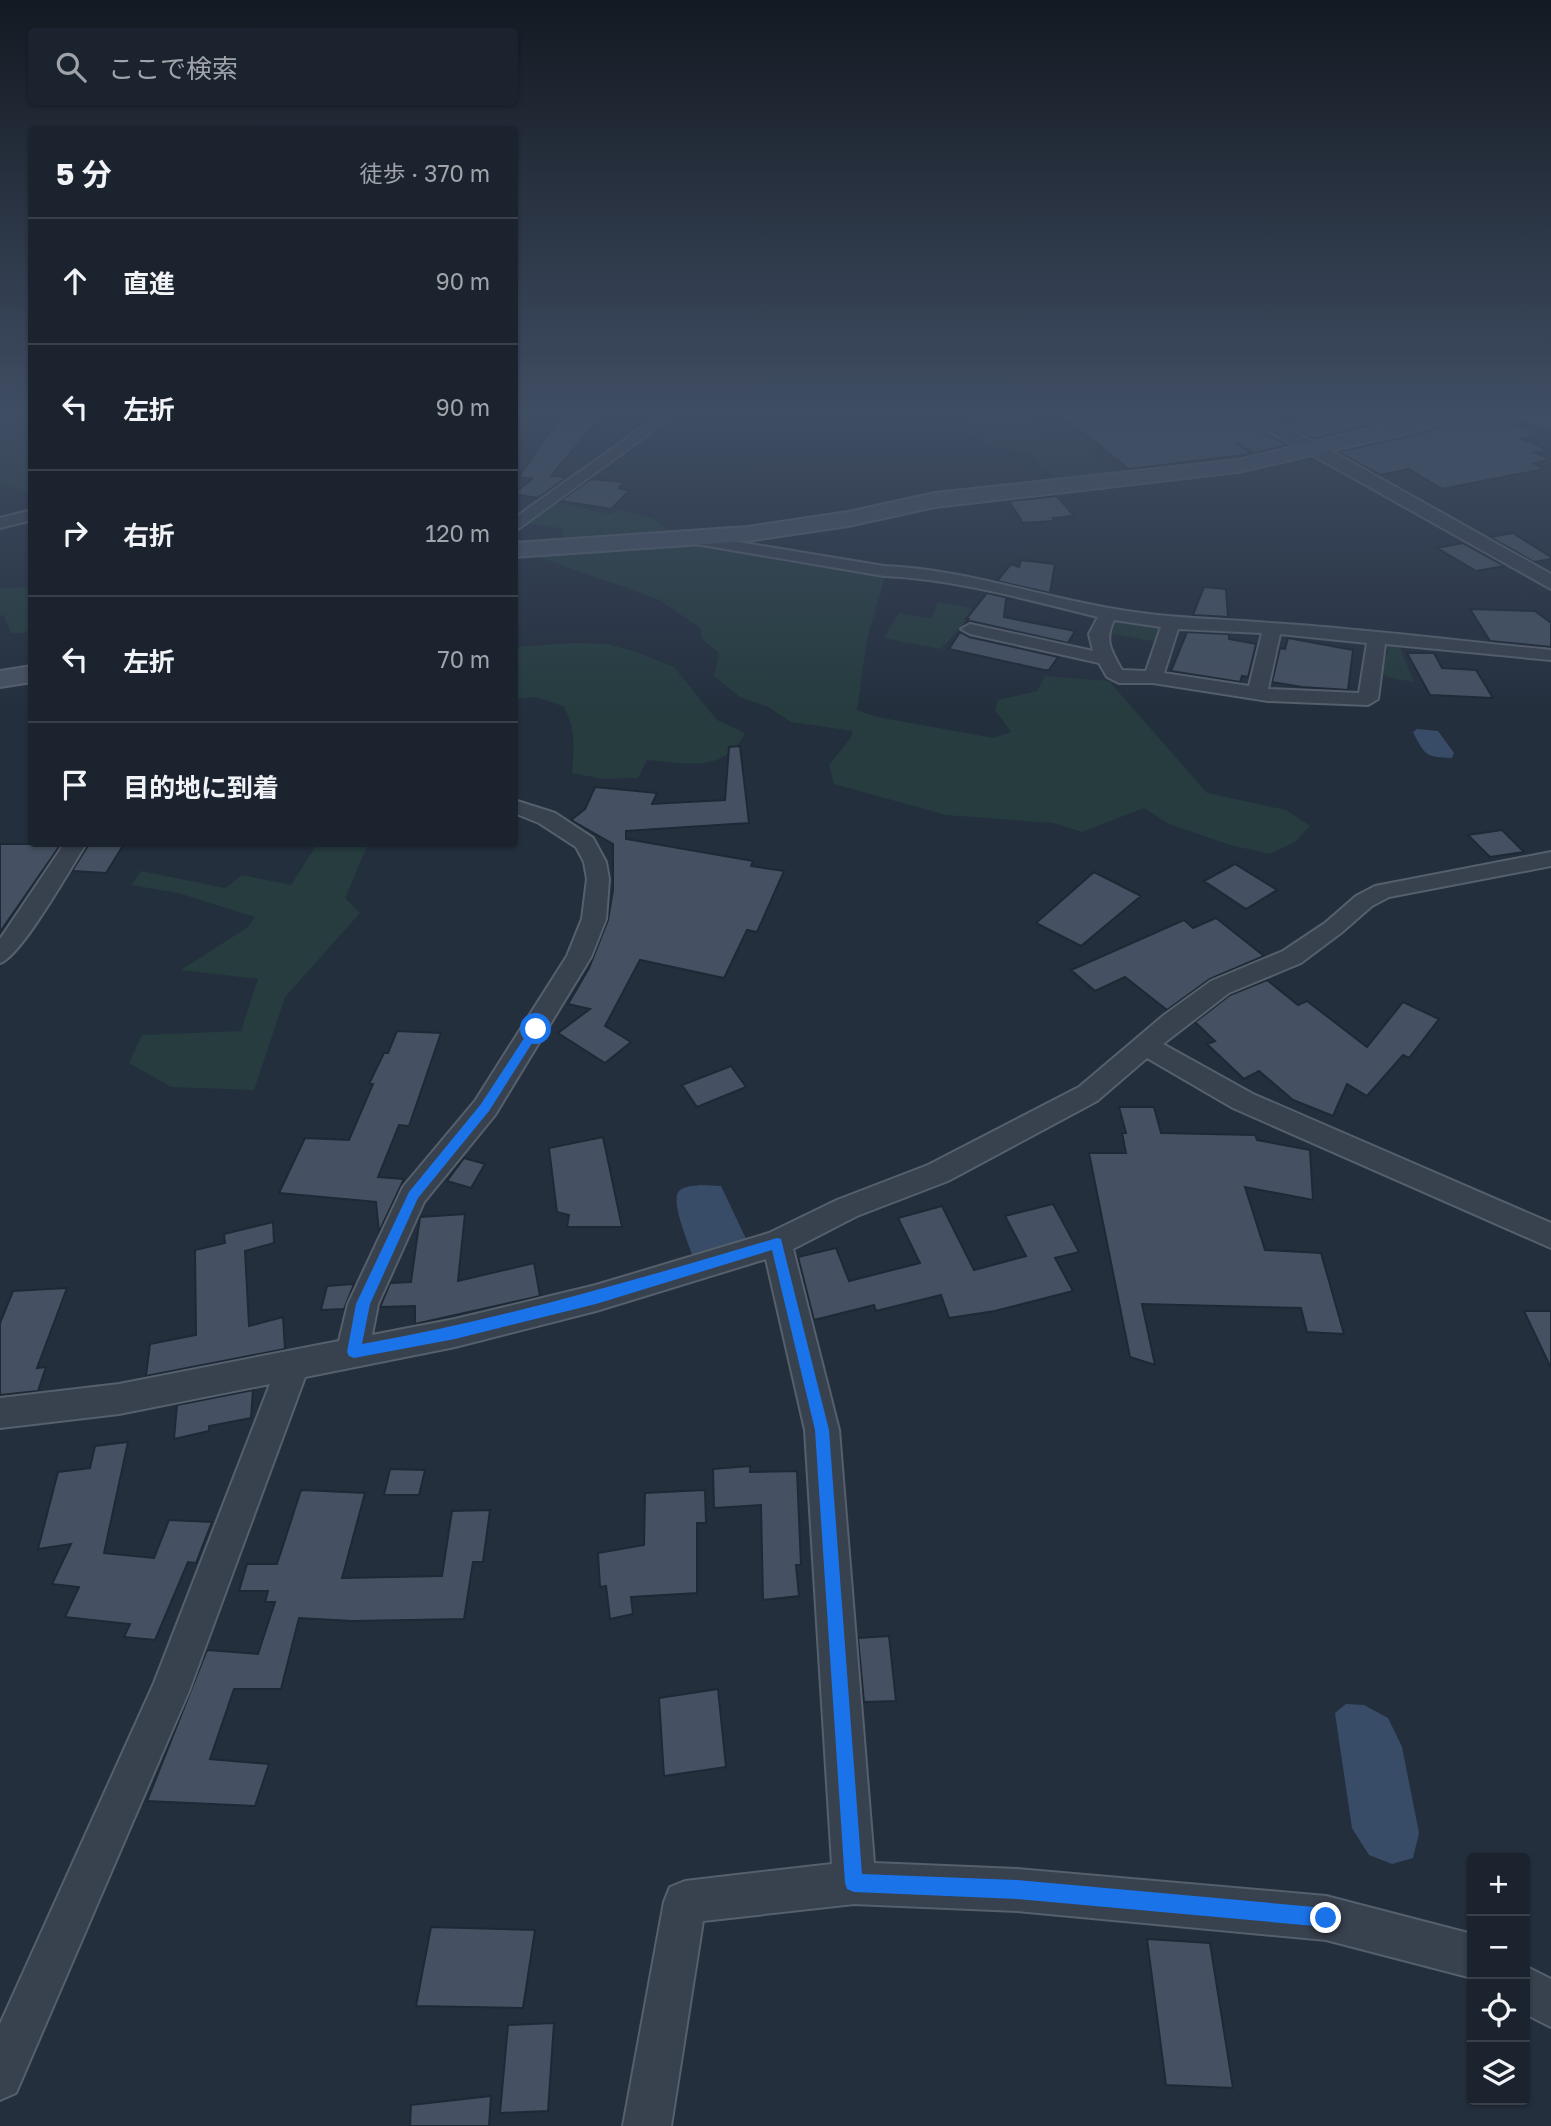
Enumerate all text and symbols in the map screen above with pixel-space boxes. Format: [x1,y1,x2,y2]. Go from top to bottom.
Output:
search box [28,28,518,105]
icon: search [52,48,90,86]
text: ここで検索 [108,53,238,84]
text: 5 分 [56,156,112,192]
text: 徒歩 · 370 m [360,159,490,187]
icon: ahead [56,262,94,300]
text: 90 m [436,267,490,295]
text: 直進 [123,268,175,299]
icon: left [56,388,94,426]
text: 90 m [436,393,490,421]
text: 左折 [123,394,175,425]
icon: right [56,514,94,552]
text: 120 m [425,519,490,547]
text: 右折 [123,520,175,551]
icon: left [56,640,94,678]
text: 70 m [437,645,490,673]
text: 左折 [123,646,175,677]
icon: arrive [56,766,94,804]
text: 目的地に到着 [123,772,279,803]
route start [520,1013,551,1044]
map controls [1467,1853,1530,2105]
button: + [1467,1853,1530,1916]
route end [1310,1902,1341,1933]
button: − [1467,1916,1530,1979]
button: locate [1467,1979,1530,2042]
button: layers [1467,2042,1530,2105]

